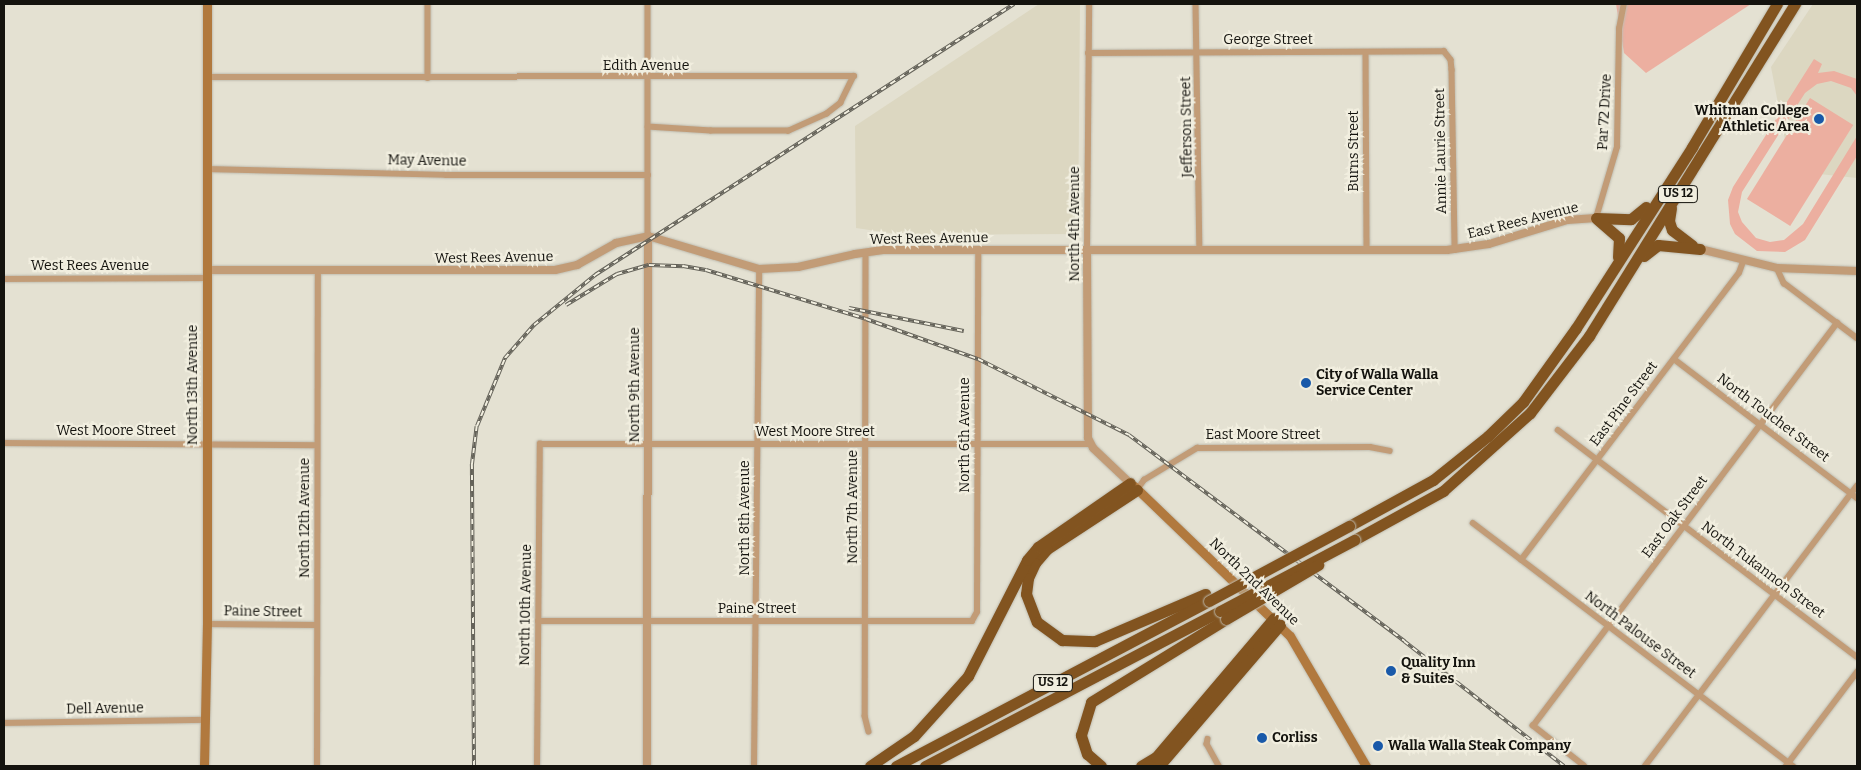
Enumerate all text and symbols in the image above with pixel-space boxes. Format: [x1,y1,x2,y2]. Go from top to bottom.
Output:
street label: George Street [1223,32,1313,48]
street label: Edith Avenue [603,58,689,74]
street label: Par 72 Drive [1595,73,1615,151]
street label: Jefferson Street [1178,76,1196,178]
street label: Annie Laurie Street [1432,88,1450,214]
place label: Whitman College Athletic Area [1695,103,1809,136]
street label: Burns Street [1346,110,1362,192]
marker: Whitman College Athletic Area [1813,113,1825,125]
street label: May Avenue [387,152,467,170]
street label: North 4th Avenue [1067,166,1083,282]
road number: US 12 [1657,184,1699,203]
street label: East Rees Avenue [1466,199,1580,243]
street label: West Rees Avenue [870,230,988,248]
street label: West Rees Avenue [435,249,553,267]
street label: West Rees Avenue [31,258,149,274]
street label: North 13th Avenue [185,325,201,445]
street label: North 9th Avenue [627,327,643,443]
street label: East Pine Street [1587,358,1661,450]
place label: City of Walla Walla Service Center [1316,367,1438,400]
street label: North Touchet Street [1713,370,1833,466]
street label: North 6th Avenue [957,377,973,493]
marker: City of Walla Walla Service Center [1300,377,1312,389]
street label: West Moore Street [56,423,176,439]
street label: West Moore Street [755,424,875,440]
street label: East Moore Street [1206,427,1320,443]
street label: North 7th Avenue [845,450,861,564]
street label: North 12th Avenue [297,458,313,578]
street label: North 8th Avenue [737,460,753,576]
street label: East Oak Street [1639,473,1711,561]
street label: North Tukannon Street [1698,518,1828,622]
street label: North 2nd Avenue [1206,535,1302,629]
street label: North 10th Avenue [517,544,535,666]
street label: North Palouse Street [1581,588,1699,682]
street label: Paine Street [718,601,796,617]
street label: Paine Street [224,603,302,621]
place label: Quality Inn & Suites [1401,655,1476,688]
marker: Quality Inn & Suites [1385,665,1397,677]
road number: US 12 [1032,674,1074,692]
street label: Dell Avenue [66,700,144,718]
place label: Corliss [1272,730,1318,746]
marker: Corliss [1256,732,1268,744]
place label: Walla Walla Steak Company [1388,738,1571,754]
marker: Walla Walla Steak Company [1372,740,1384,752]

